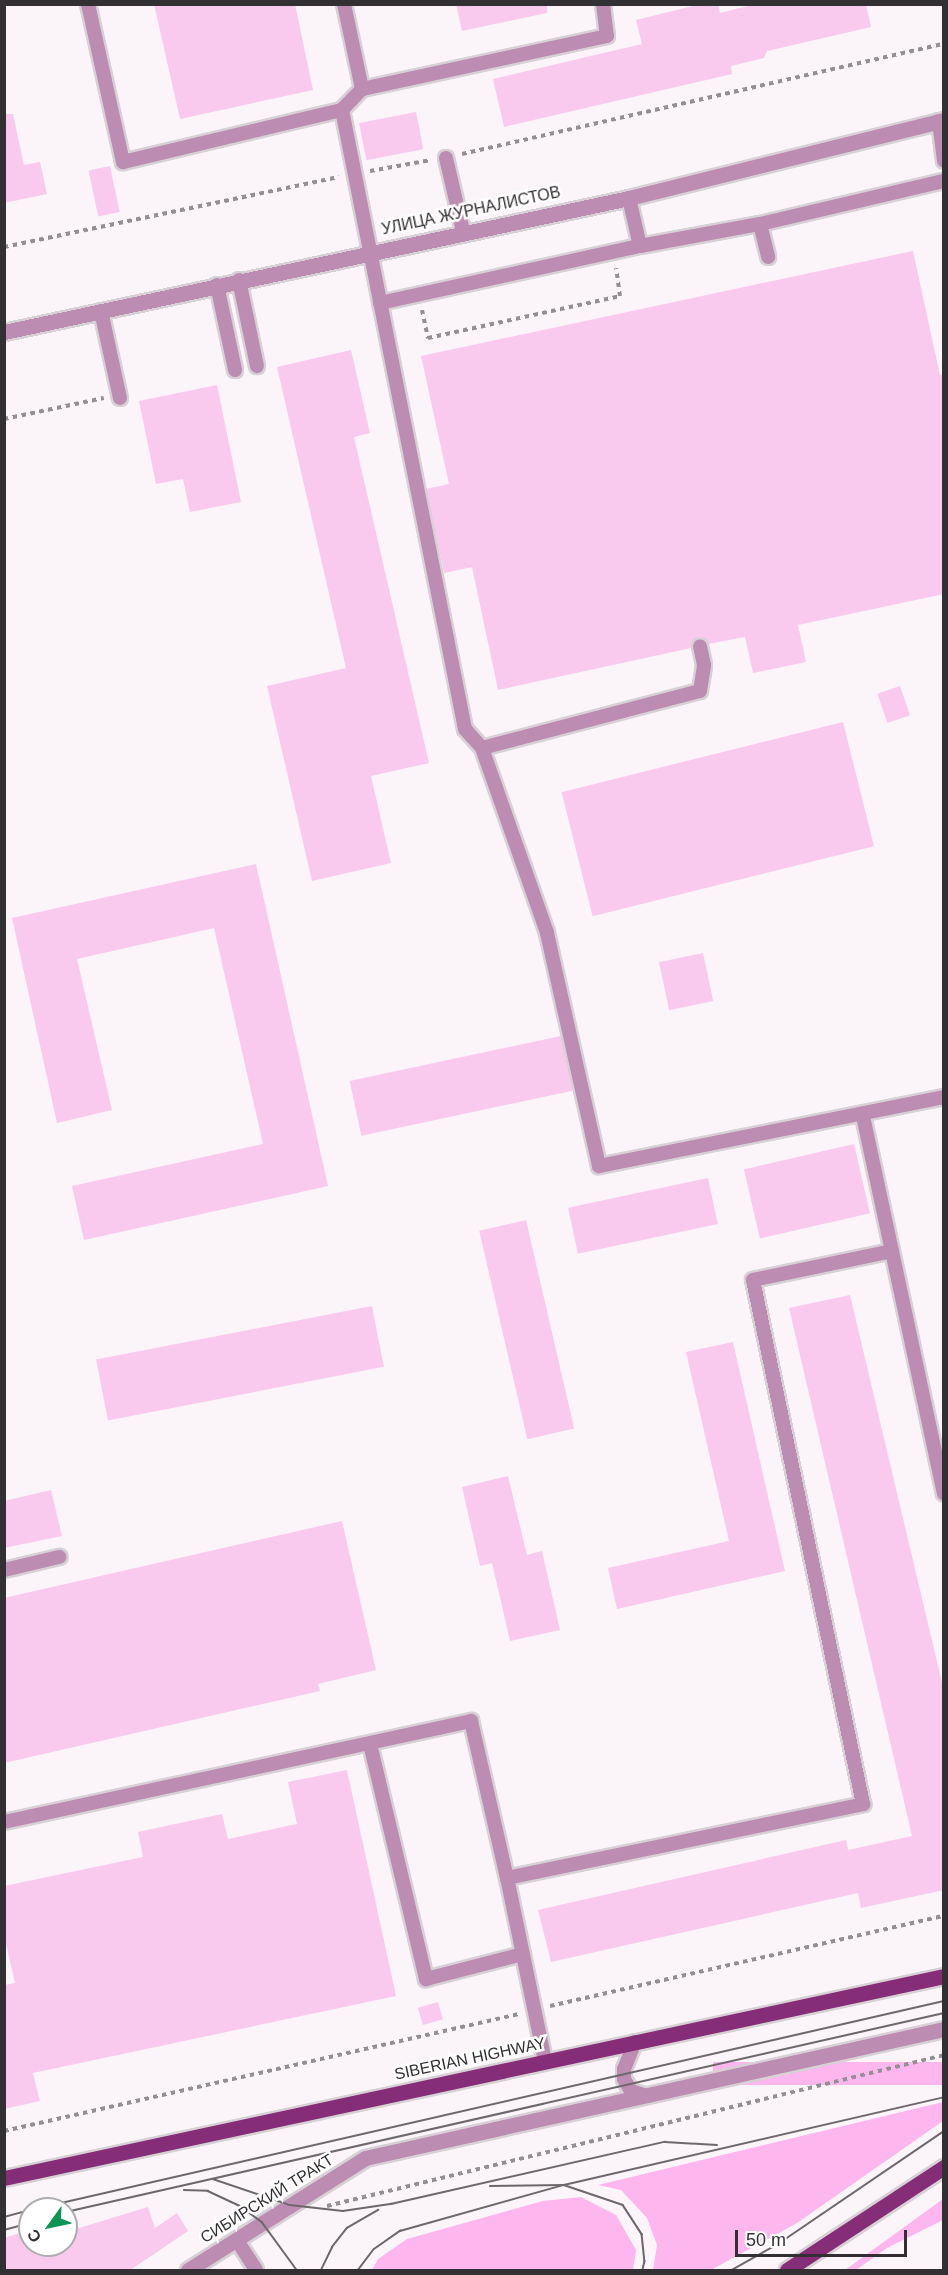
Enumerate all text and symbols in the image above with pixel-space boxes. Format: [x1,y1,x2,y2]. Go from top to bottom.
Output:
street label: УЛИЦА ЖУРНАЛИСТОВ [380,183,562,239]
street label: SIBERIAN HIGHWAY [393,2034,547,2084]
street label: СИБИРСКИЙ ТРАКТ [197,2150,337,2248]
north arrow [18,2197,78,2257]
scale bar [738,2218,910,2256]
text: С [24,2227,44,2245]
text: 50 m [746,2230,786,2250]

